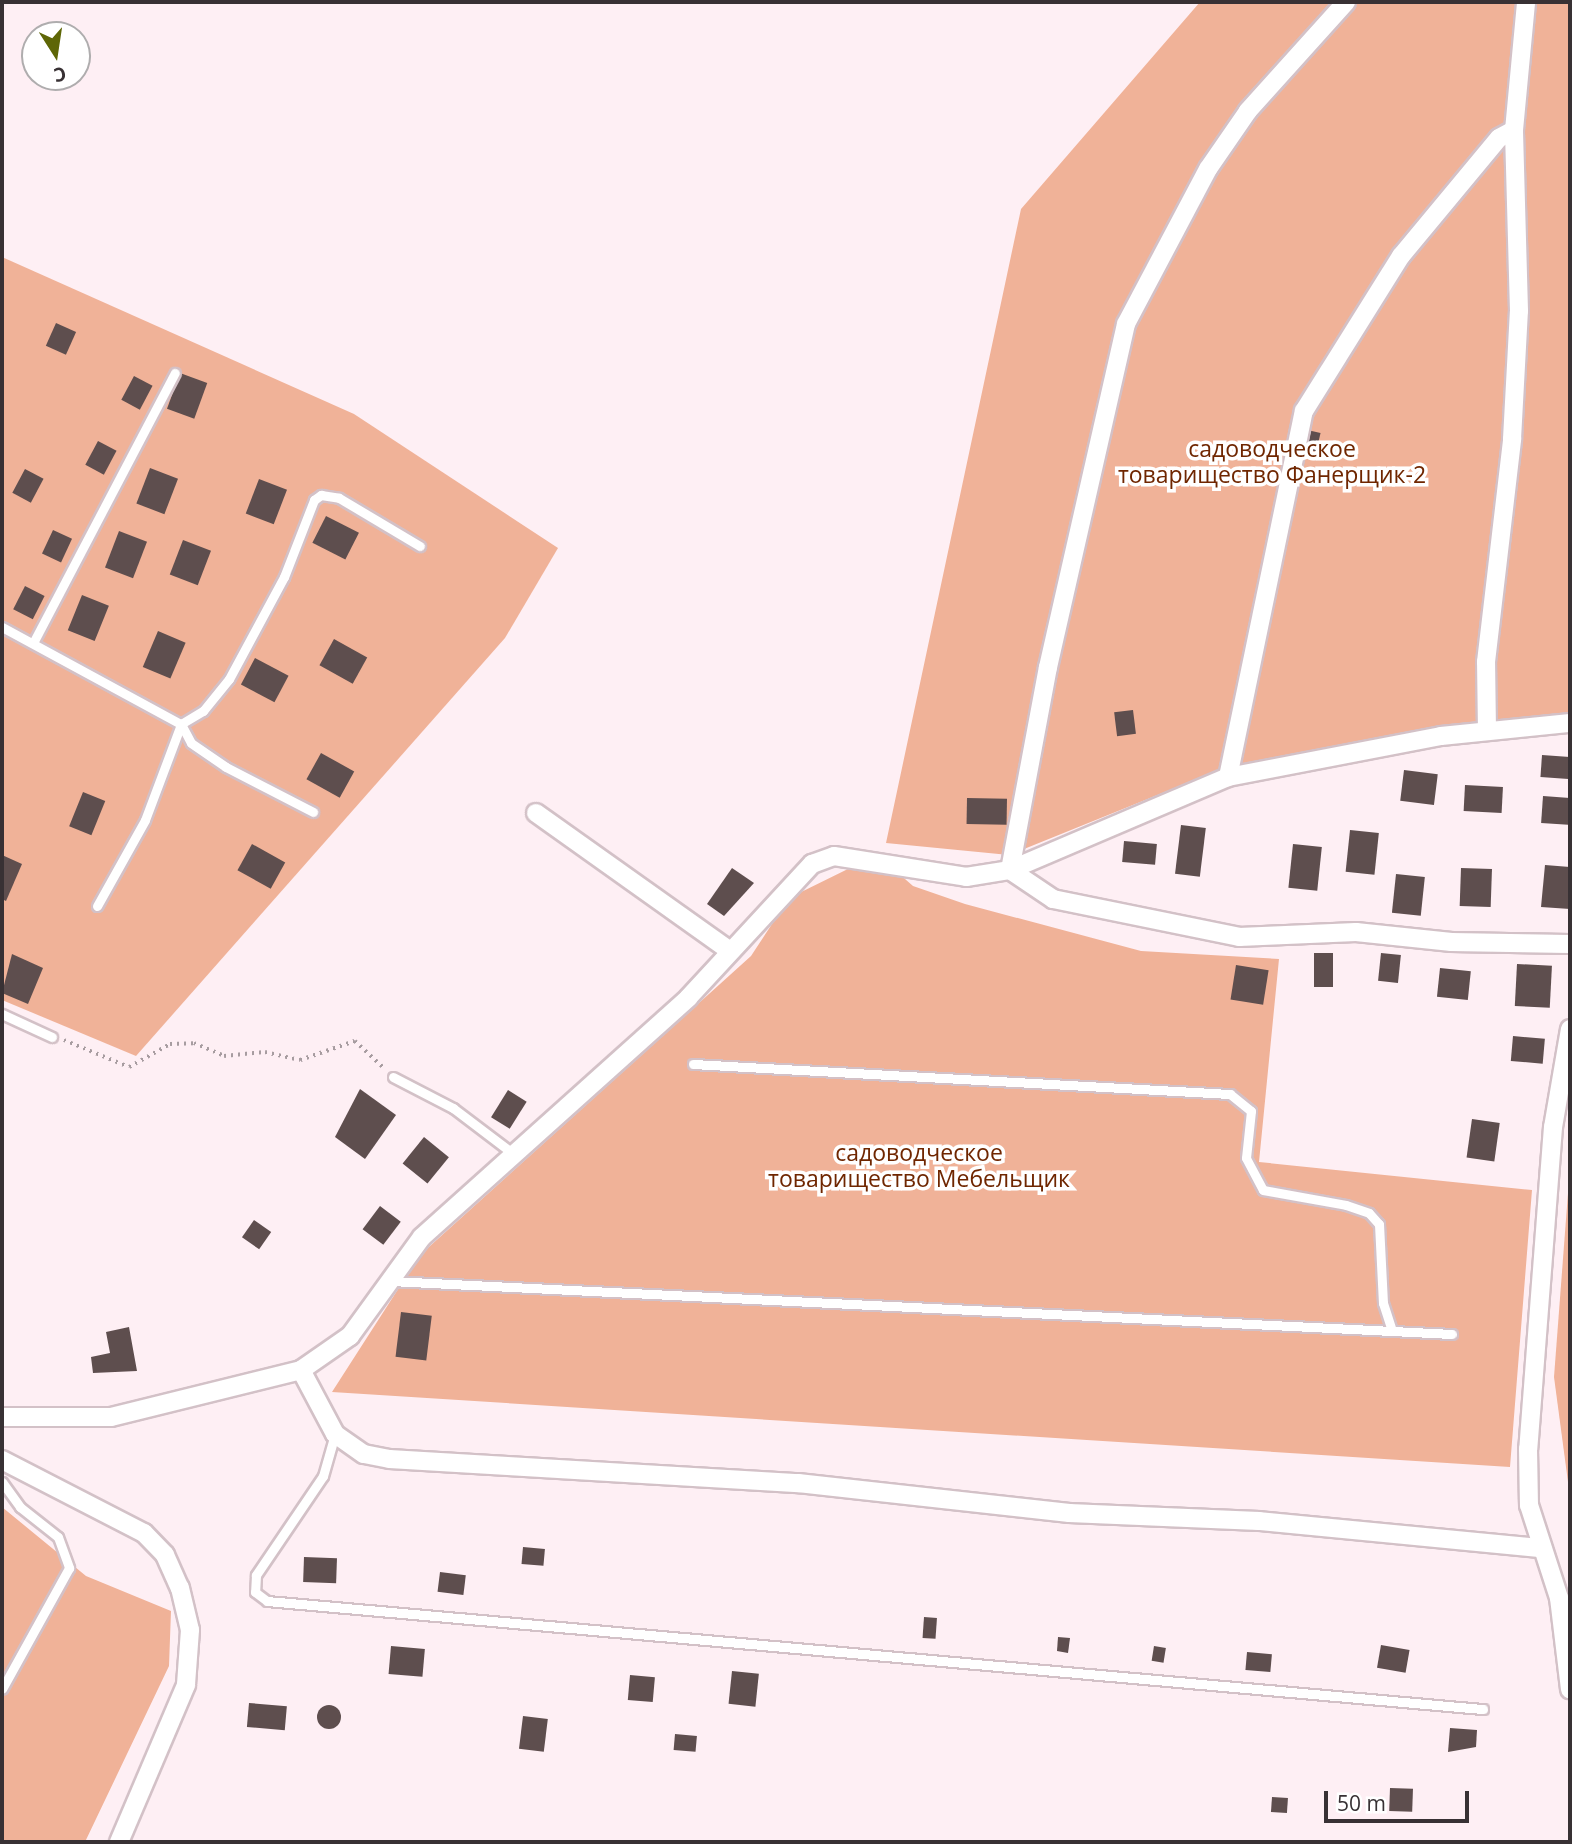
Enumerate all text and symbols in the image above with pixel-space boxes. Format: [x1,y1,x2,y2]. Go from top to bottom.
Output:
north arrow [21,21,91,91]
text: С [51,61,69,89]
park label: садоводческое товарищество Фанерщик-2 [1118,434,1426,488]
park label: садоводческое товарищество Мебельщик [768,1138,1070,1192]
scale bar [1327,1778,1472,1822]
text: 50 m [1337,1789,1386,1817]

